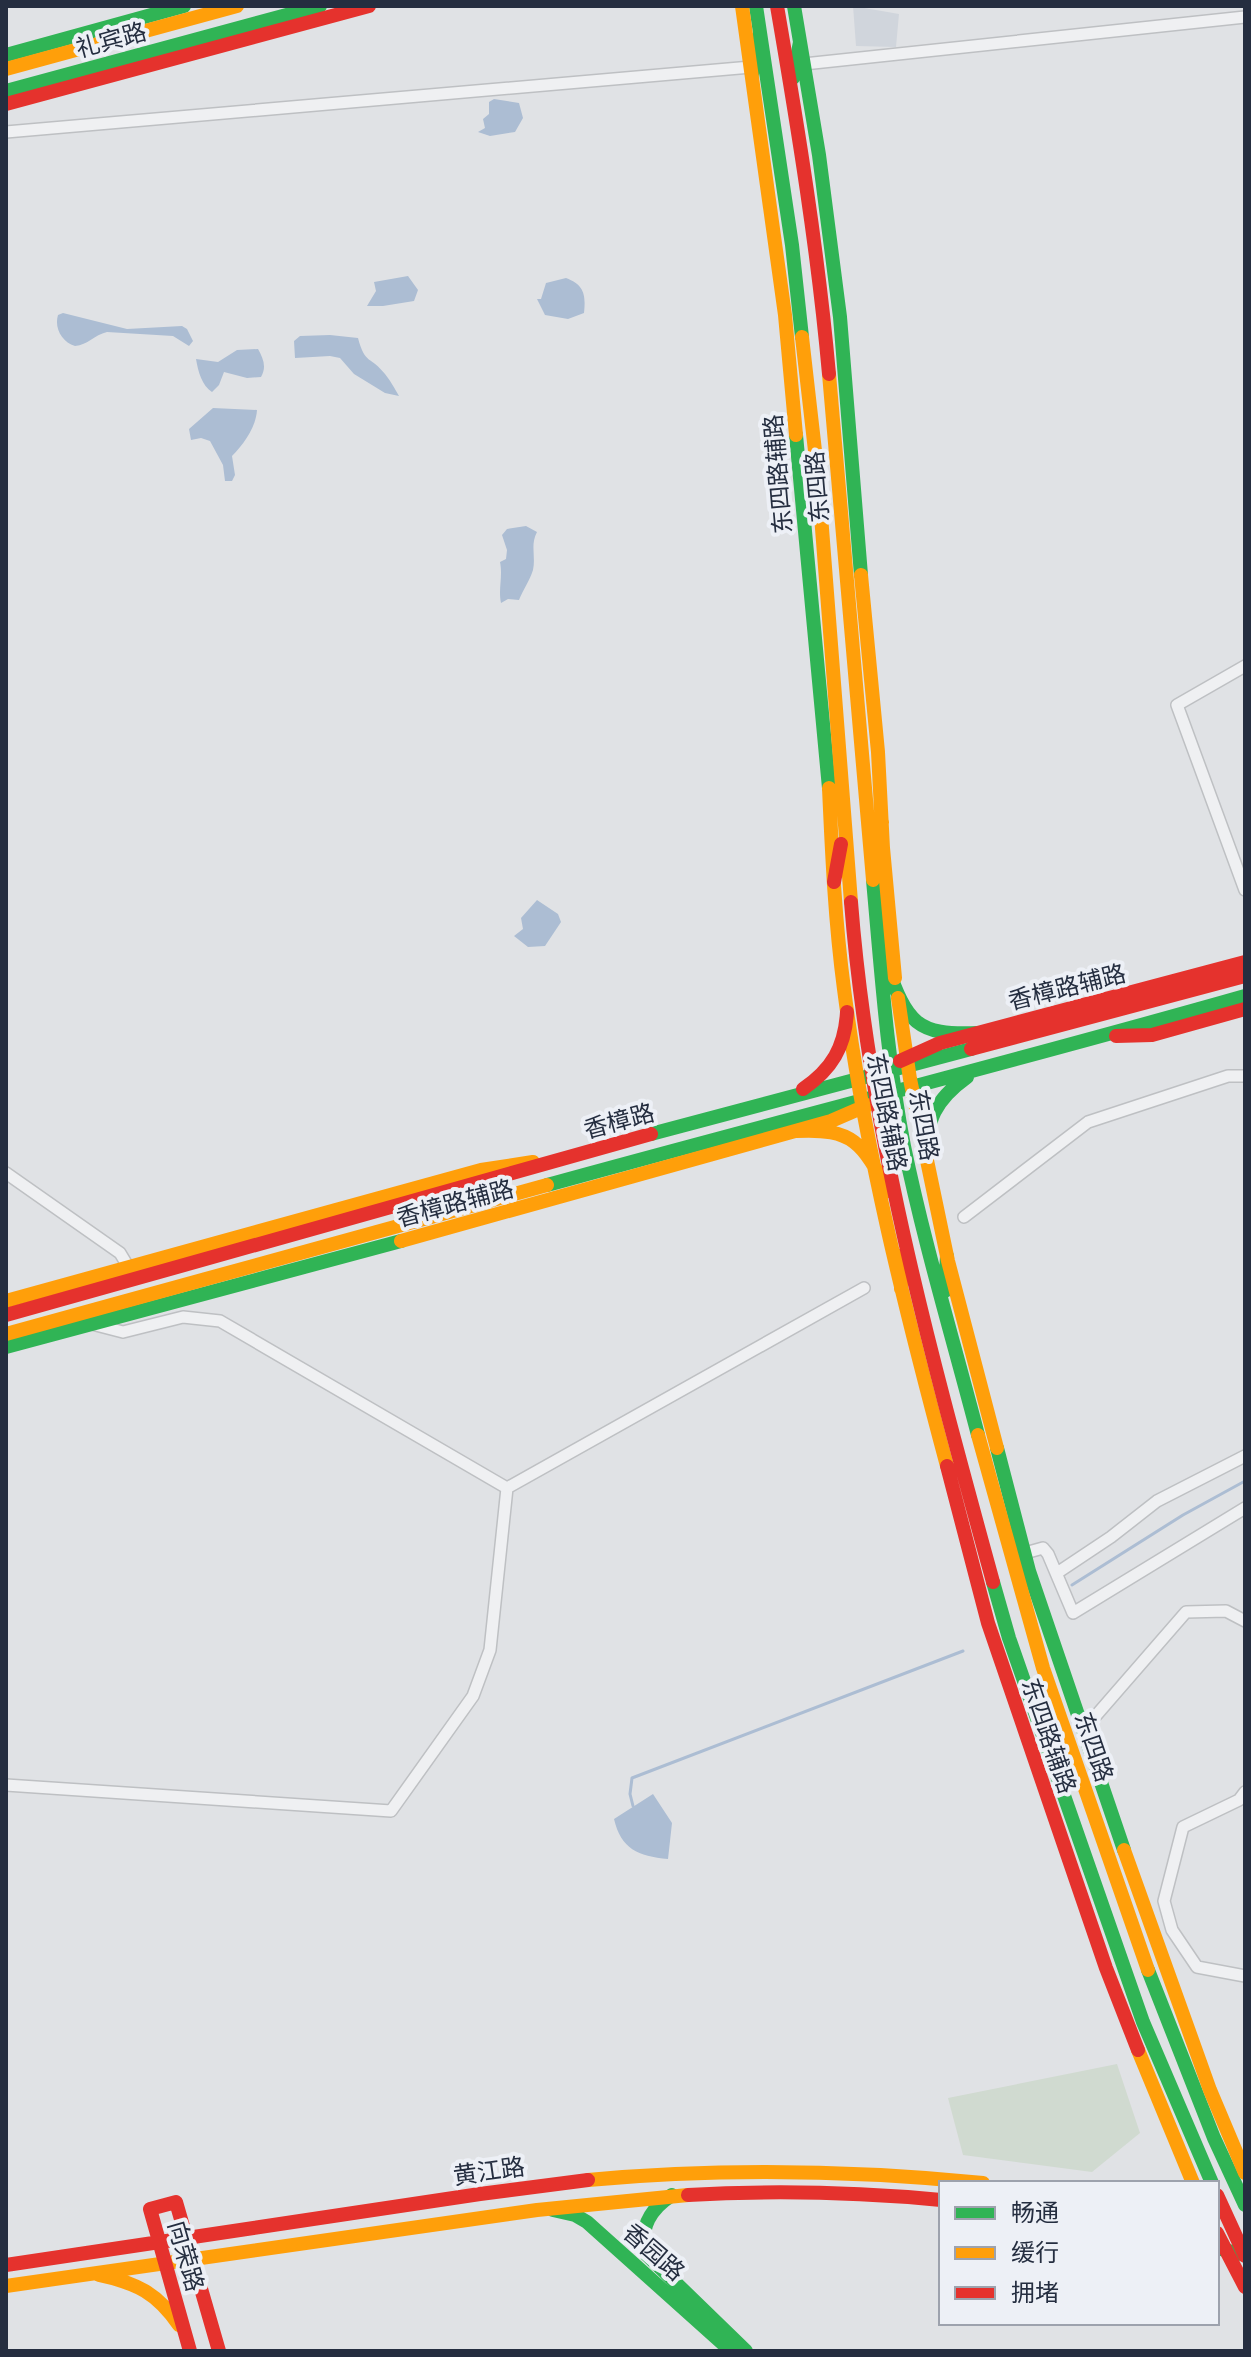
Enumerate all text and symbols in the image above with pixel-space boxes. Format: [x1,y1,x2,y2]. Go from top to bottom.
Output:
street label: 礼宾路 [72,17,150,63]
street label: 东四路辅路 [758,413,798,535]
street label: 东四路 [799,450,835,524]
street label: 香樟路辅路 [1005,958,1129,1016]
street label: 东四路辅路 [861,1050,913,1174]
street label: 东四路 [903,1087,945,1163]
street label: 香樟路 [580,1098,658,1144]
street label: 香樟路辅路 [393,1173,517,1233]
street label: 东四路辅路 [1016,1675,1082,1797]
street label: 东四路 [1069,1708,1119,1786]
street label: 黄江路 [451,2152,527,2190]
legend [939,2181,1219,2325]
text: 畅通 [1011,2198,1059,2227]
street label: 向荣路 [162,2217,210,2295]
street label: 香园路 [617,2217,691,2287]
text: 缓行 [1011,2238,1059,2267]
text: 拥堵 [1011,2278,1059,2307]

